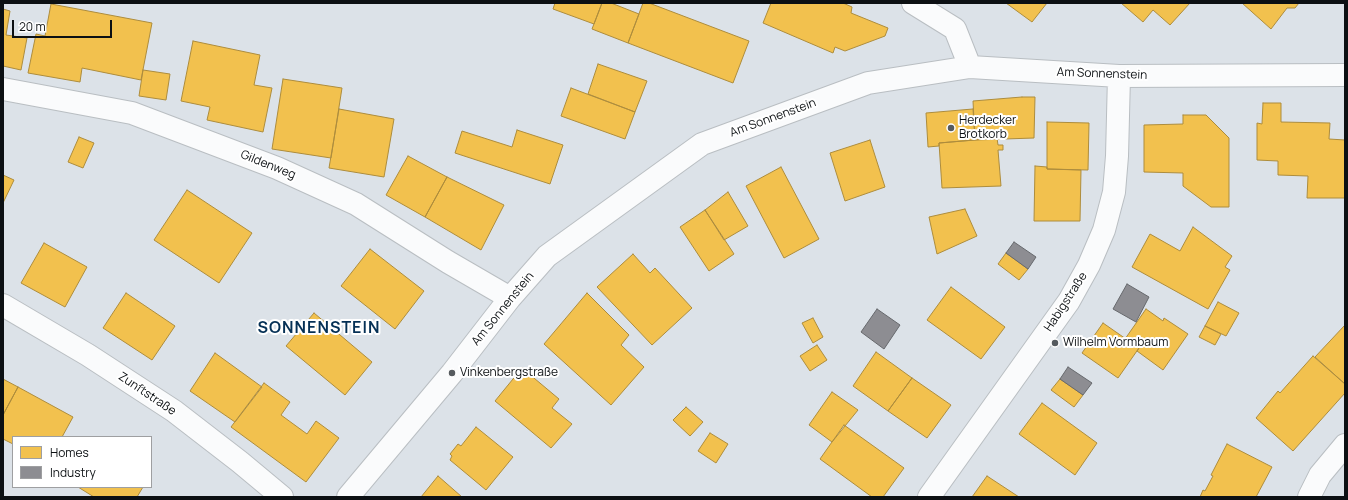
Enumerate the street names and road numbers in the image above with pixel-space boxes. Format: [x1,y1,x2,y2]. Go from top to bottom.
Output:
street label: Am Sonnenstein [1056,65,1148,83]
street label: Am Sonnenstein [728,96,818,140]
street label: Gildenweg [238,147,298,183]
street label: Am Sonnenstein [469,269,537,349]
street label: Habigstraße [1041,270,1091,334]
street label: Zunftstraße [115,369,179,419]

